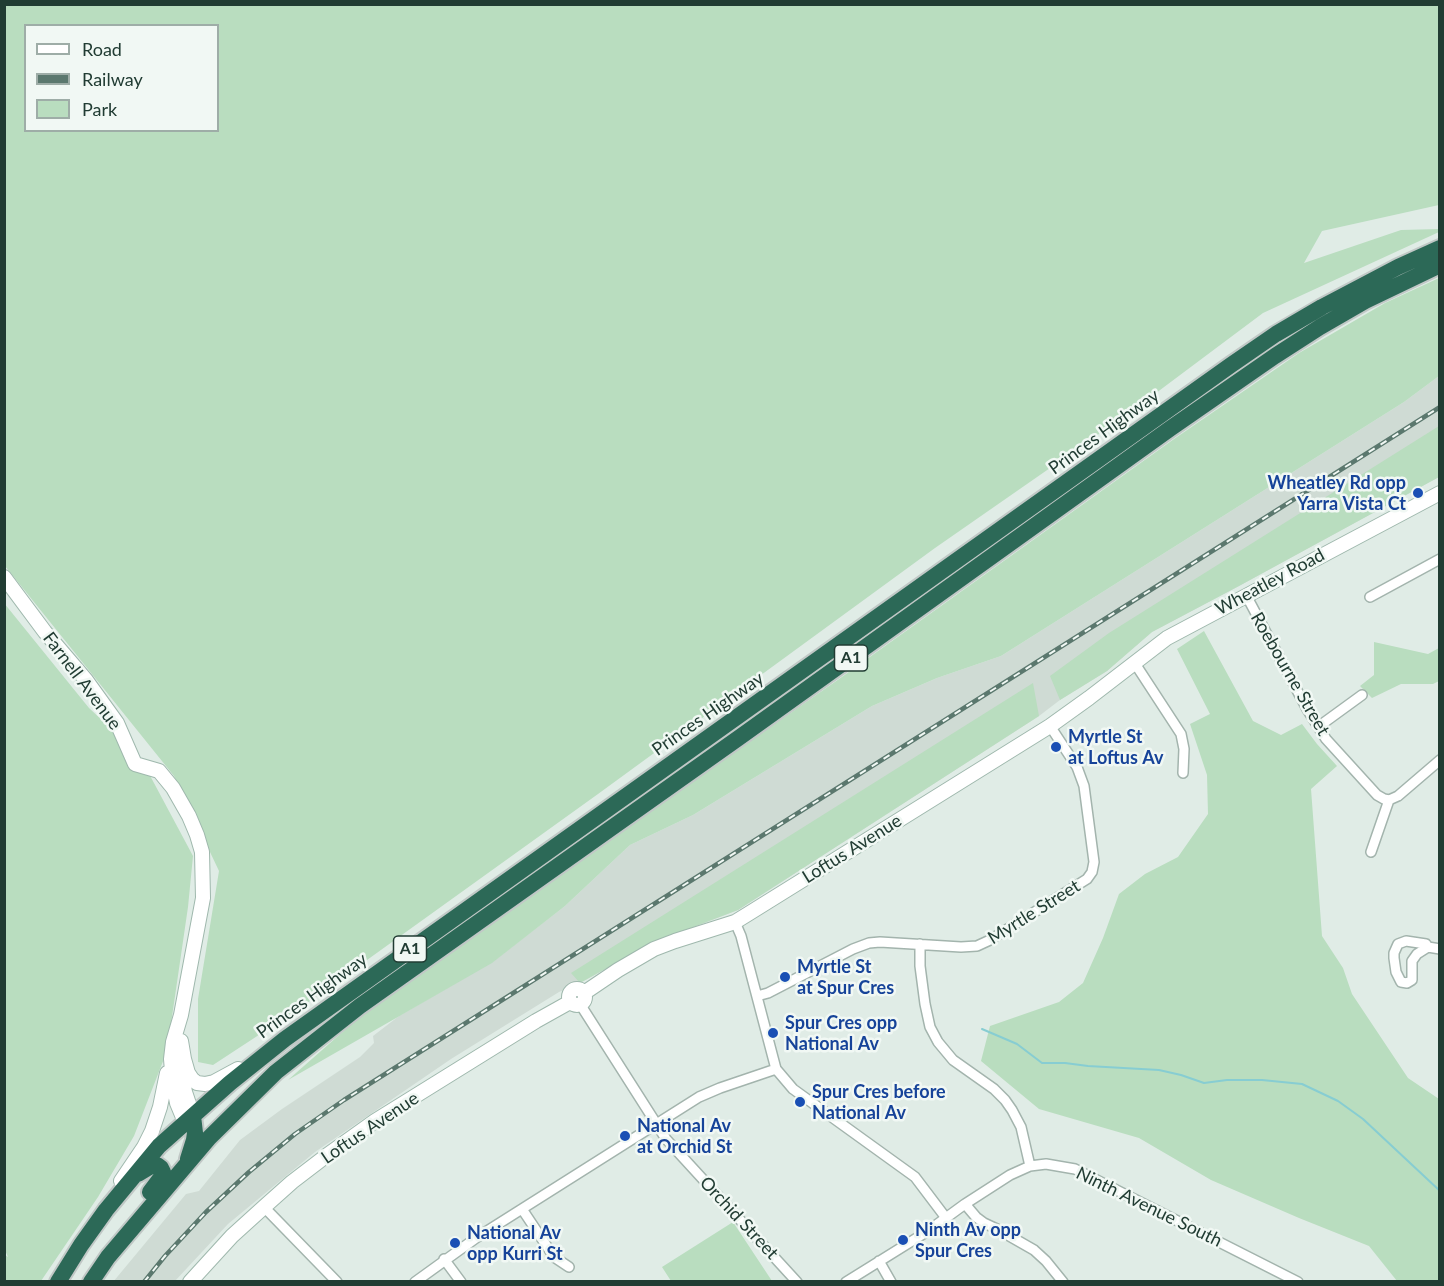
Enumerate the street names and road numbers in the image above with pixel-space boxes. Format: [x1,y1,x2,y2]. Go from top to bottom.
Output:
street label: Princes Highway [1045,385,1163,479]
street label: Wheatley Road [1212,544,1328,620]
street label: Roebourne Street [1246,608,1334,740]
street label: Farnell Avenue [38,628,126,734]
road number: A1 [834,645,868,671]
street label: Princes Highway [648,668,768,760]
street label: Loftus Avenue [798,810,906,888]
street label: Myrtle Street [984,875,1084,949]
road number: A1 [394,936,426,962]
street label: Princes Highway [253,949,371,1043]
street label: Loftus Avenue [317,1087,423,1169]
street label: Ninth Avenue South [1073,1162,1225,1252]
street label: Orchid Street [695,1172,783,1264]

